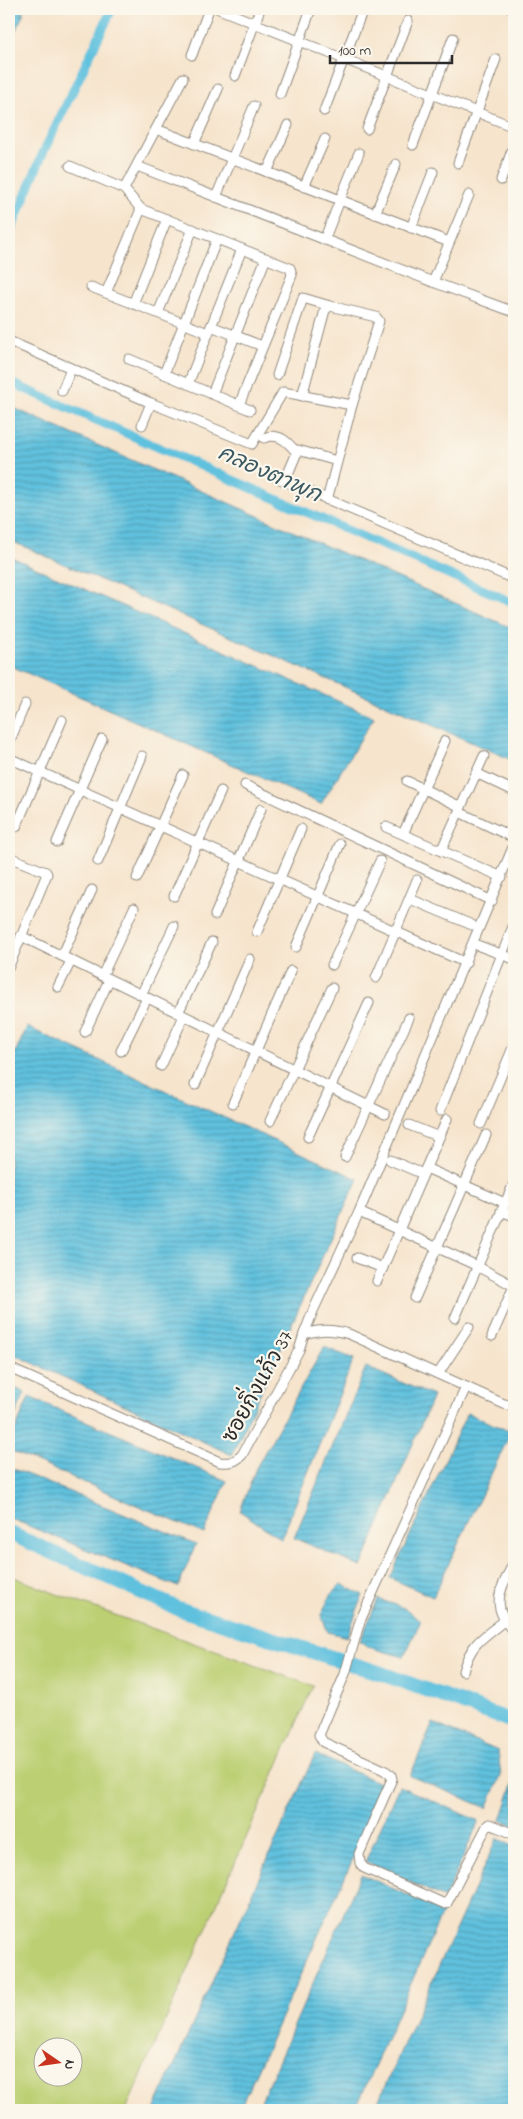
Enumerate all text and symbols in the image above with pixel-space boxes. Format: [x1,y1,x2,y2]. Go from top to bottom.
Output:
scale bar [330,32,453,64]
text: 100 m [338,40,371,62]
water label: คลองตาพุก [212,438,327,513]
street label: ซอยกิ่งแก้ว 37 [212,1323,302,1449]
north arrow [32,2036,82,2086]
text: N [58,2058,80,2072]

